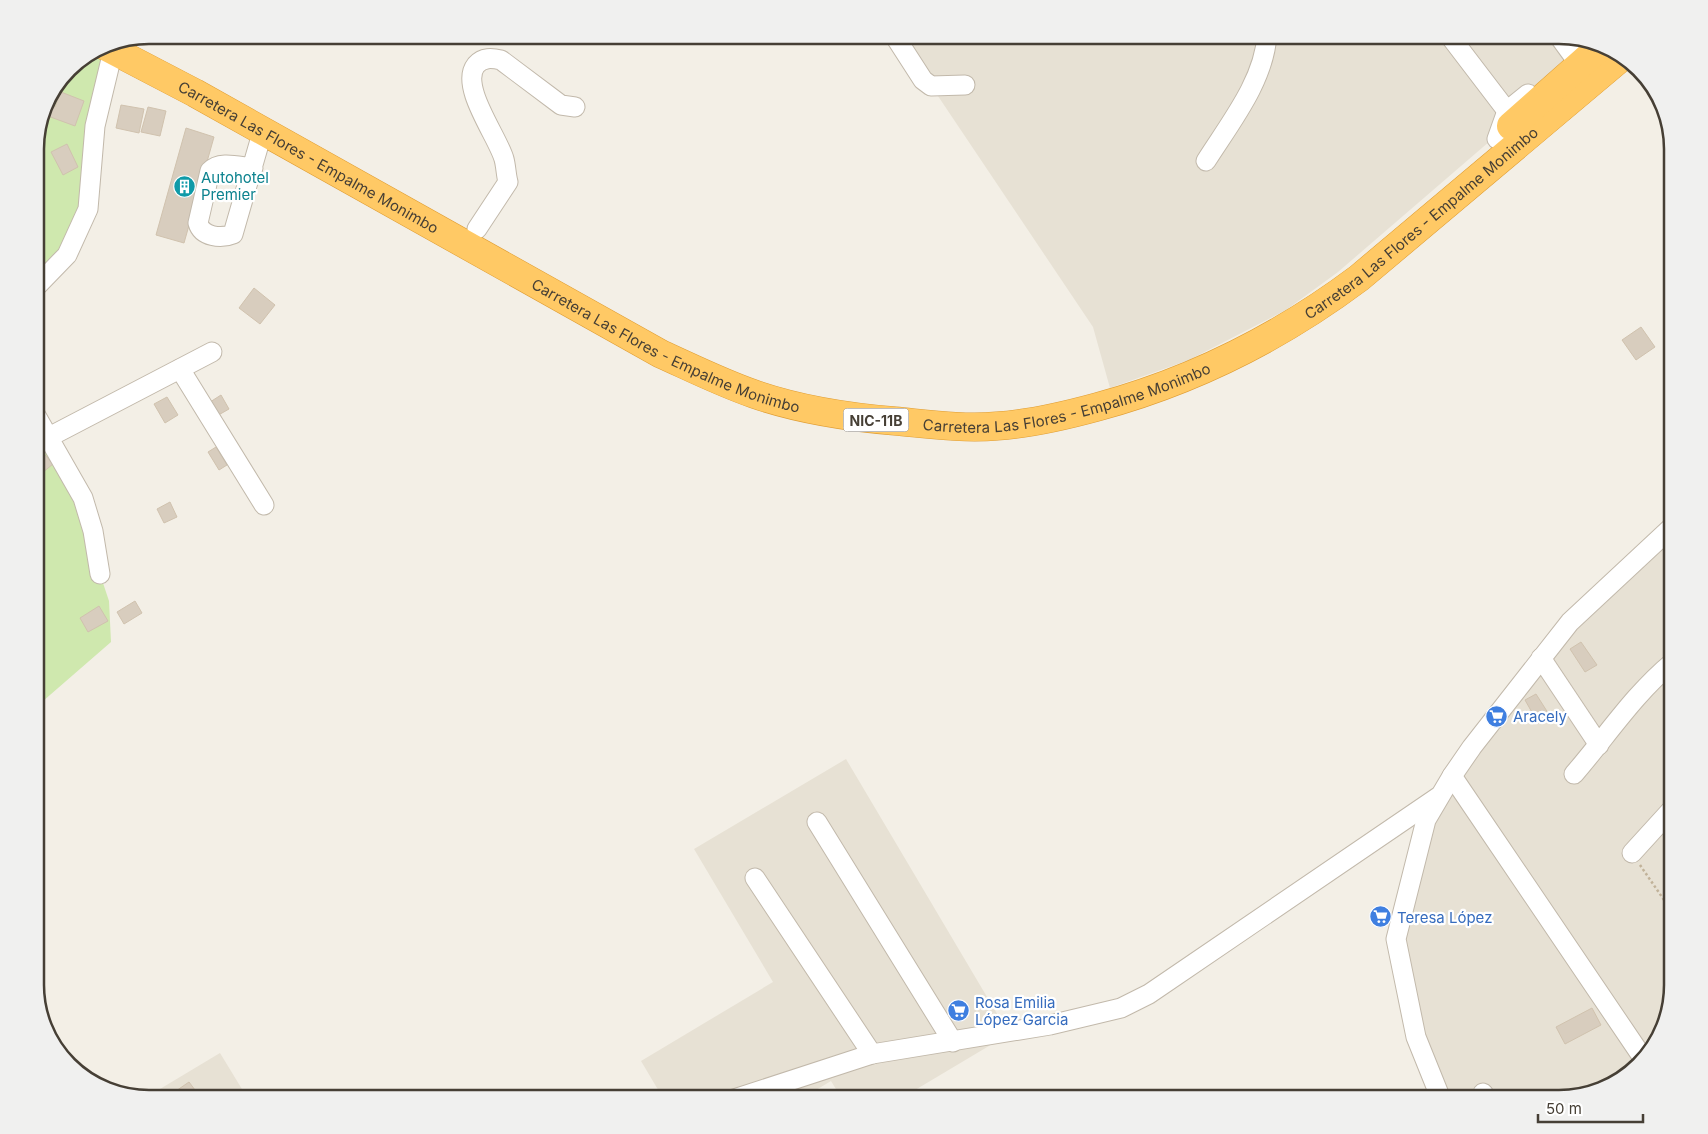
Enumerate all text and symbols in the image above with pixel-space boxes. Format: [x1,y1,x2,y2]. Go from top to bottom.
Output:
street label: Carretera Las Flores - Empalme Monimbo [175,77,442,237]
street label: Carretera Las Flores - Empalme Monimbo [1301,122,1542,323]
place label: Autohotel Premier [201,168,269,204]
building icon: Autohotel Premier [173,174,197,198]
street label: Carretera Las Flores - Empalme Monimbo [528,274,802,416]
street label: Carretera Las Flores - Empalme Monimbo [922,358,1213,436]
road number: NIC-11B [844,408,908,432]
supermarket icon: Aracely [1485,704,1509,728]
place label: Aracely [1513,707,1567,726]
supermarket icon: Teresa López [1369,905,1393,929]
place label: Teresa López [1397,908,1492,927]
place label: Rosa Emilia López Garcia [975,993,1068,1029]
supermarket icon: Rosa Emilia López Garcia [947,999,971,1023]
scale bar [1538,1092,1643,1124]
text: 50 m [1546,1099,1582,1118]

